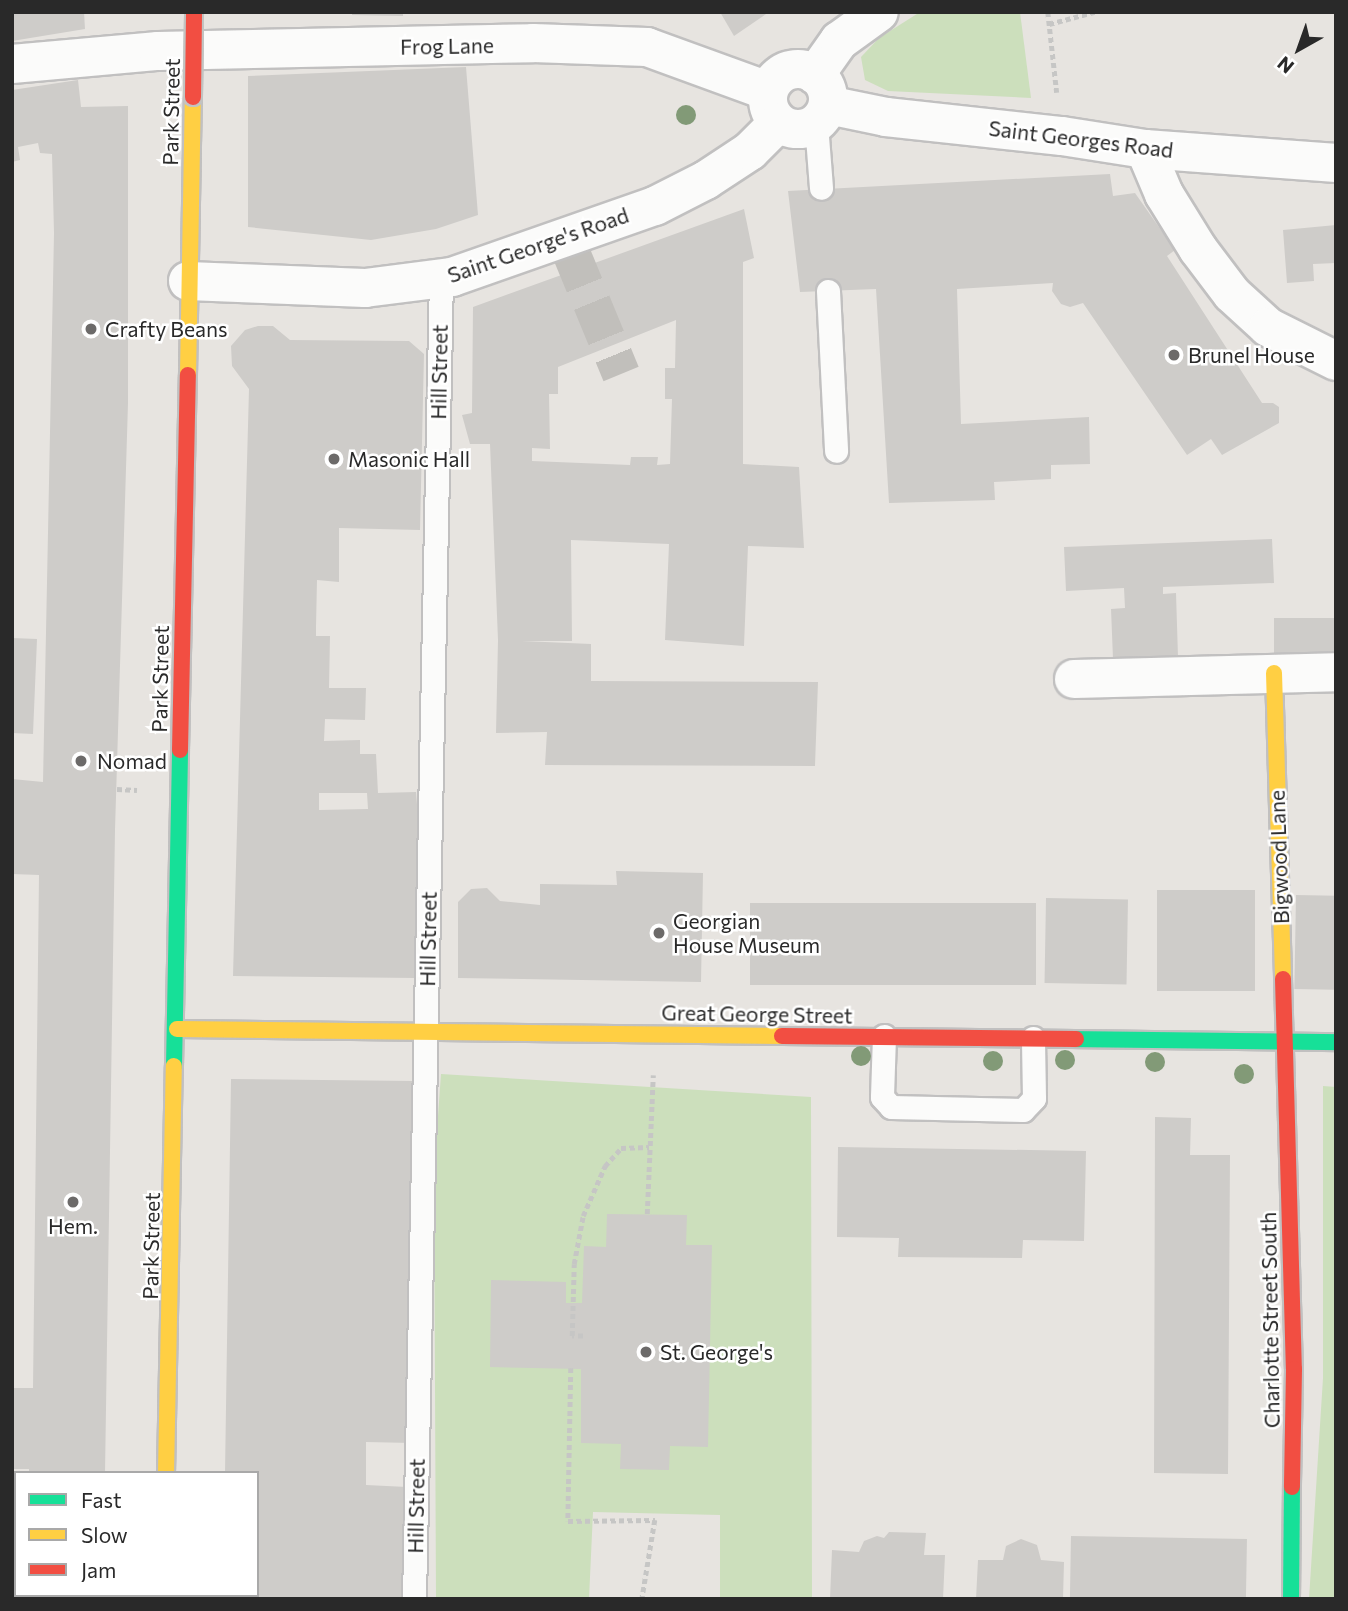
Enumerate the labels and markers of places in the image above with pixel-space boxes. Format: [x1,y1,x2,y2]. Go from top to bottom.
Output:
place label: Crafty Beans [105,316,228,342]
marker: Crafty Beans [83,321,99,337]
place label: Brunel House [1188,342,1315,368]
marker: Brunel House [1166,347,1182,363]
place label: Masonic Hall [348,446,470,472]
marker: Masonic Hall [326,451,342,467]
place label: Nomad [97,748,167,774]
marker: Nomad [71,751,91,771]
place label: Georgian House Museum [673,908,820,958]
marker: Georgian House Museum [651,925,667,941]
marker: Hem. [65,1194,81,1210]
place label: Hem. [48,1213,98,1239]
place label: St. George's [660,1339,773,1365]
marker: St. George's [638,1344,654,1360]

